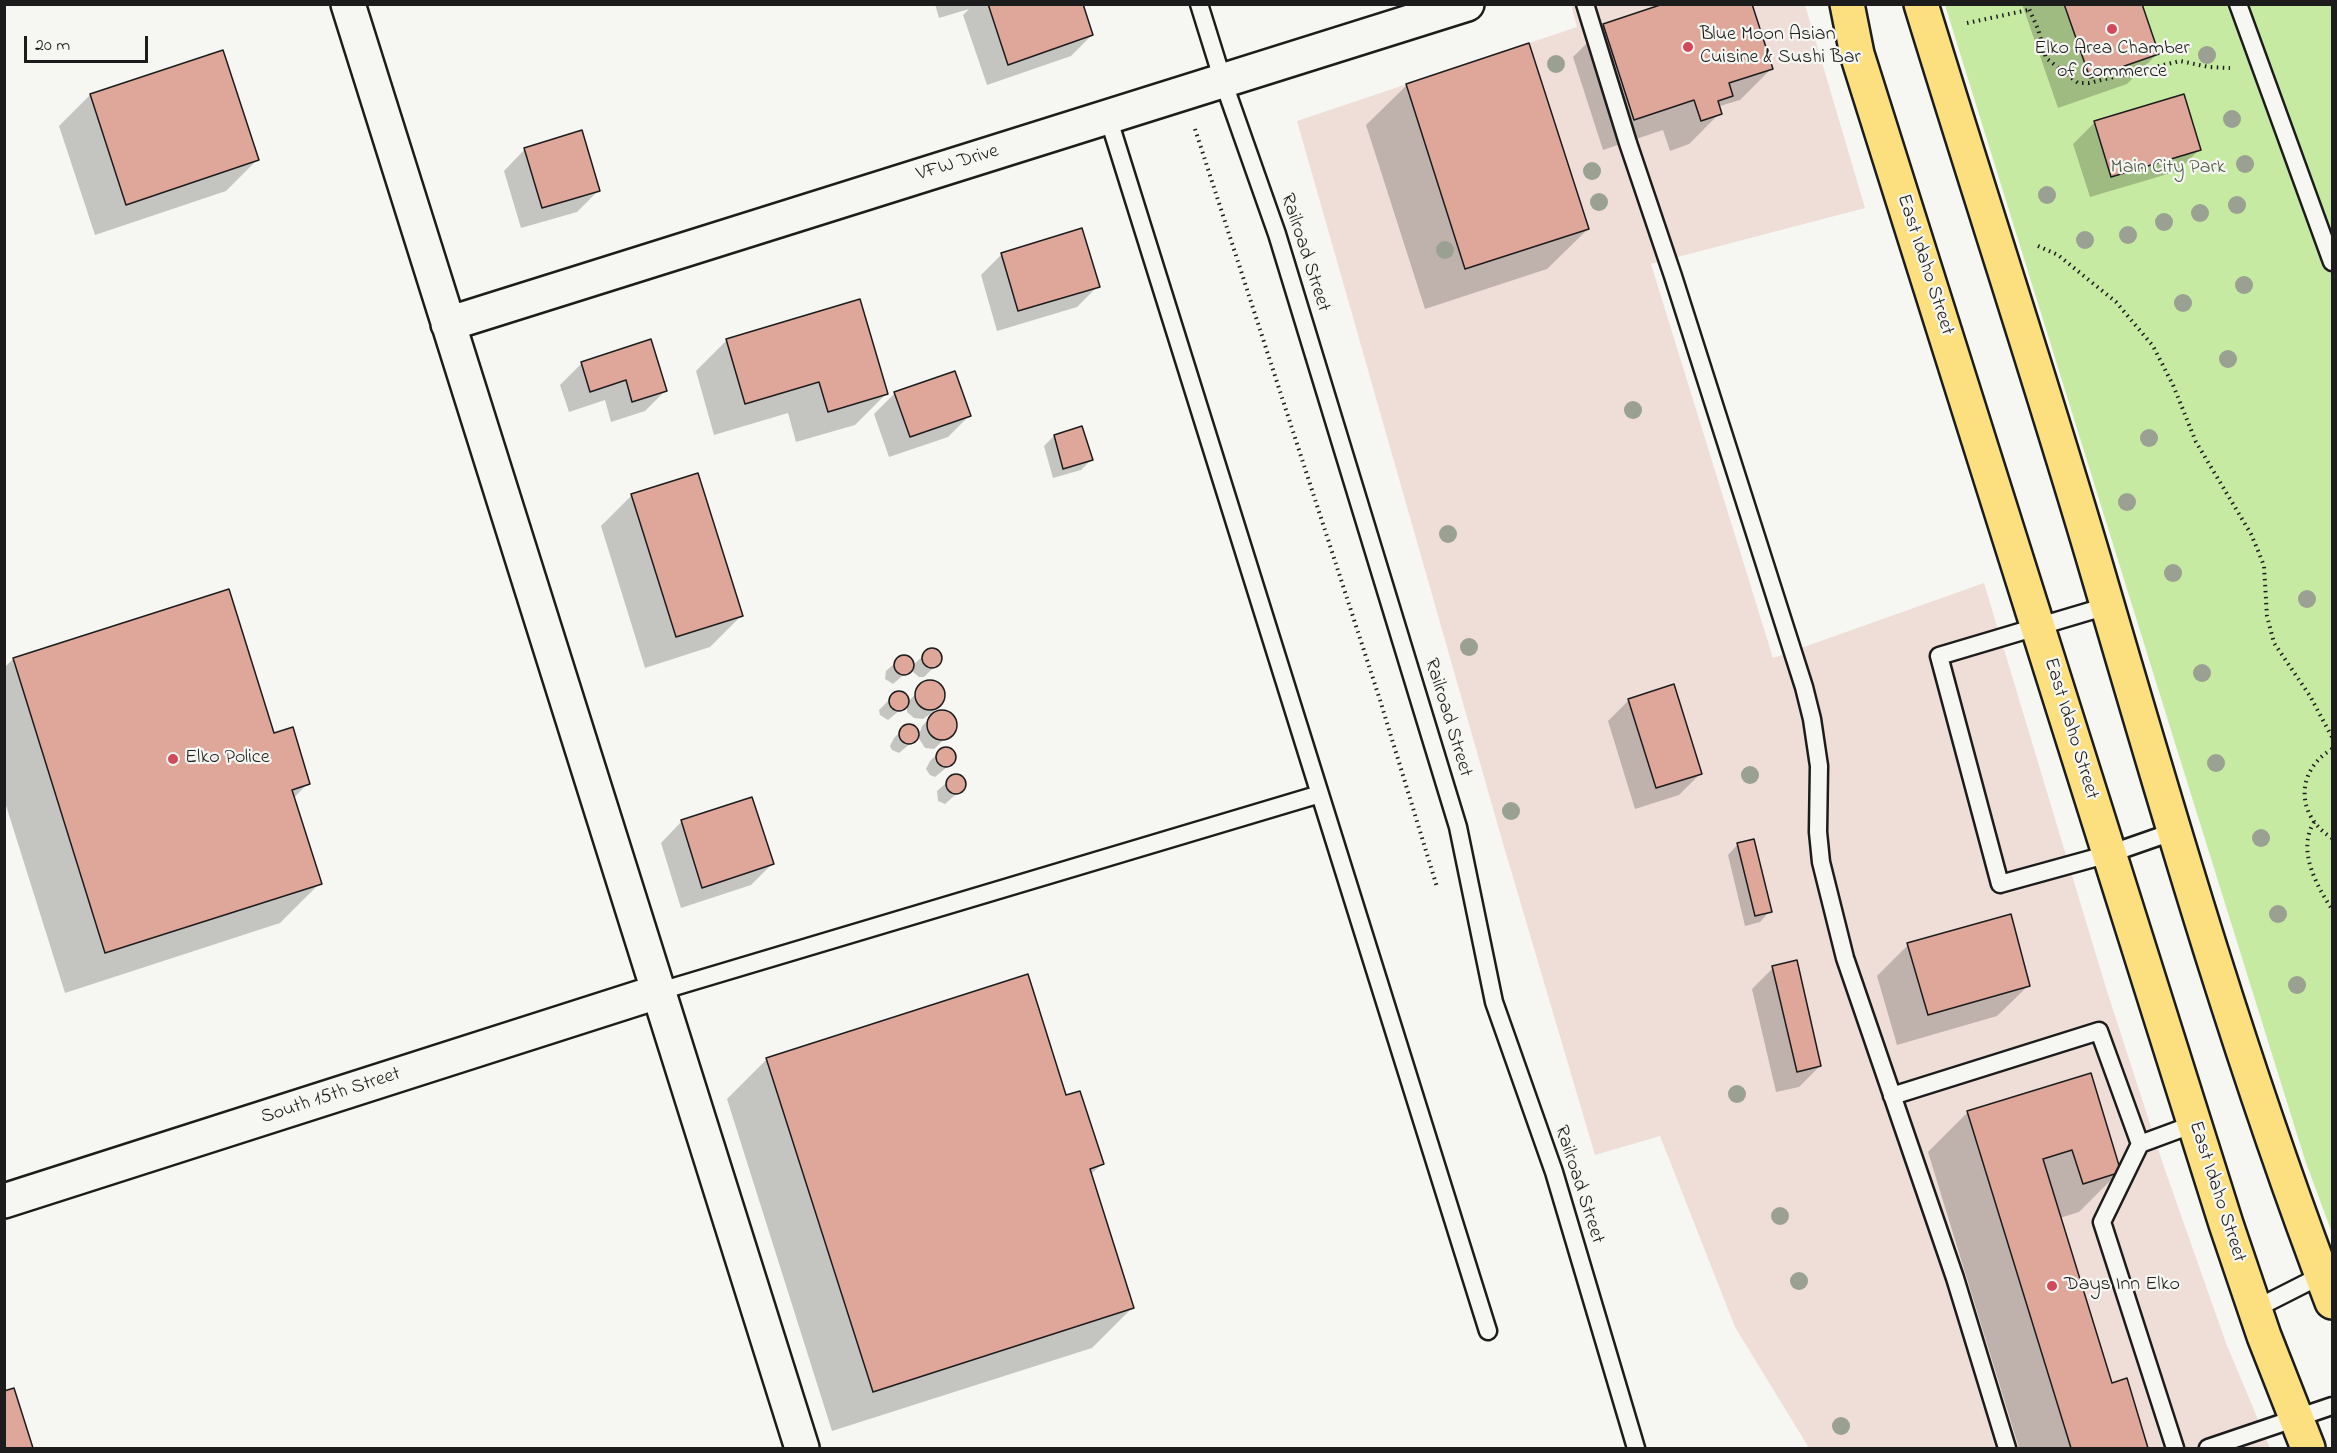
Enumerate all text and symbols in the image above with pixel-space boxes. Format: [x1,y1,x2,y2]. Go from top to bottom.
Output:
marker: Elko Area Chamber of Commerce [2105,22,2119,36]
scale bar [27,24,152,62]
place label: Blue Moon Asian Cuisine & Sushi Bar [1700,24,1861,71]
text: 20 m [35,33,70,59]
place label: Elko Area Chamber of Commerce [2034,38,2190,85]
marker: Blue Moon Asian Cuisine & Sushi Bar [1681,40,1695,54]
street label: VFW Drive [914,140,1002,188]
park label: Main City Park [2111,157,2225,181]
street label: Railroad Street [1274,191,1334,315]
street label: East Idaho Street [1890,191,1958,339]
street label: East Idaho Street [2037,655,2103,803]
street label: Railroad Street [1418,656,1476,780]
place label: Elko Police [185,747,270,771]
marker: Elko Police [166,752,180,766]
street label: South 15th Street [258,1063,404,1131]
street label: East Idaho Street [2182,1118,2250,1266]
street label: Railroad Street [1548,1123,1608,1247]
place label: Days Inn Elko [2064,1274,2180,1298]
marker: Days Inn Elko [2045,1279,2059,1293]

